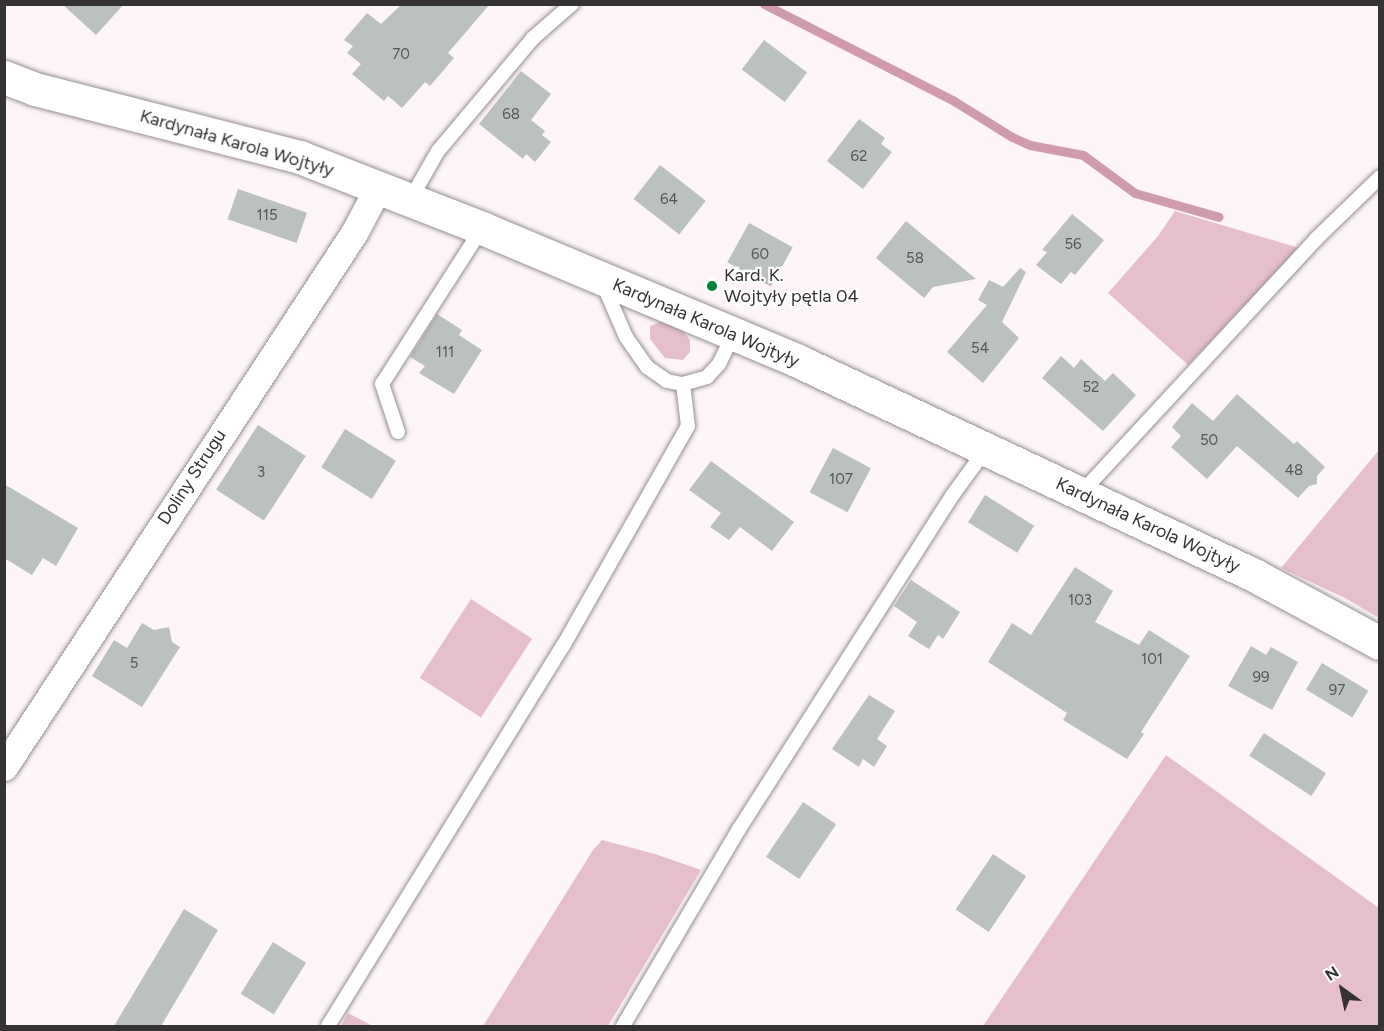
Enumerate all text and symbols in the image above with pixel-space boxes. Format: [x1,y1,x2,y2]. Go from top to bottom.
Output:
house number: 70 [392,46,410,64]
street label: Kardynała Karola Wojtyły [138,105,336,181]
house number: 68 [502,106,520,124]
house number: 62 [851,148,867,166]
house number: 64 [660,191,678,209]
house number: 115 [256,207,278,225]
house number: 56 [1064,236,1082,254]
house number: 60 [751,246,769,264]
house number: 58 [906,250,924,268]
place label: Kard. K. Wojtyły pętla 04 [724,265,859,308]
street label: Kardynała Karola Wojtyły [609,274,803,372]
marker: Kard. K. Wojtyły pętla 04 [705,279,719,293]
house number: 54 [971,340,989,358]
house number: 111 [436,344,454,362]
house number: 52 [1082,379,1100,397]
street label: Doliny Strugu [153,425,231,529]
house number: 50 [1200,432,1218,450]
house number: 48 [1285,462,1303,480]
house number: 3 [257,464,265,482]
house number: 107 [829,471,853,489]
street label: Kardynała Karola Wojtyły [1052,473,1244,577]
house number: 103 [1068,592,1092,610]
house number: 101 [1141,651,1163,669]
house number: 5 [130,655,138,673]
house number: 99 [1253,669,1269,687]
house number: 97 [1329,682,1345,700]
north arrow [1312,959,1372,1019]
text: N [1322,962,1342,985]

